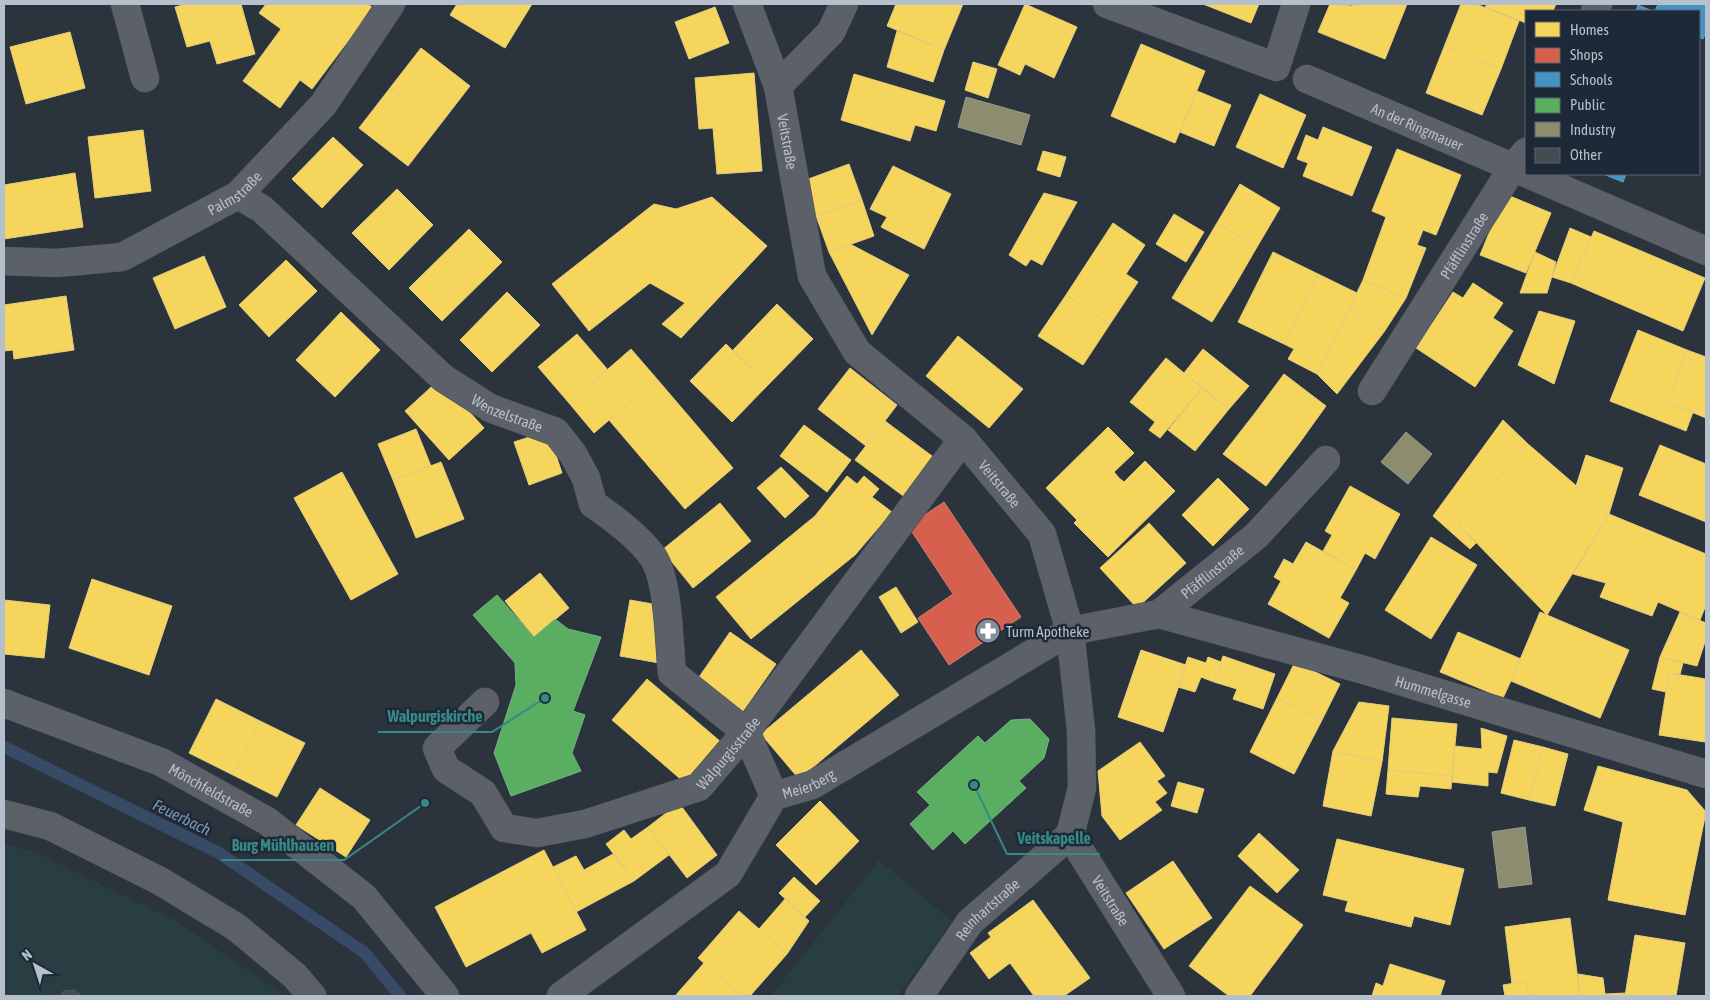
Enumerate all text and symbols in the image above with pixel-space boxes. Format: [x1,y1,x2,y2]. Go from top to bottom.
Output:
legend [1525,10,1700,175]
text: Homes [1570,21,1609,38]
text: Shops [1570,46,1603,63]
text: Schools [1570,71,1613,88]
text: Public [1570,96,1605,113]
street label: An der Ringmauer [1369,99,1466,154]
street label: Veitstraße [775,112,801,171]
text: Industry [1570,121,1616,138]
text: Other [1570,146,1602,163]
street label: Palmstraße [204,167,265,218]
street label: Pfäfflinstraße [1436,209,1491,282]
street label: Wenzelstraße [469,390,545,435]
street label: Veitstraße [976,456,1025,511]
street label: Pfäfflinstraße [1177,541,1247,602]
pharmacy icon: Turm Apotheke [975,618,1001,644]
place label: Turm Apotheke [1006,623,1090,640]
street label: Hummelgasse [1393,672,1474,711]
callout: Walpurgiskirche [378,701,492,732]
text: Walpurgiskirche [387,707,482,725]
street label: Walpurgisstraße [692,713,763,793]
street label: Mönchfeldstraße [166,760,256,820]
street label: Meierberg [780,765,838,802]
water label: Feuerbach [150,795,214,839]
callout: Veitskapelle [1007,823,1100,854]
callout: Burg Mühlhausen [221,829,344,860]
text: Veitskapelle [1016,829,1091,847]
text: Burg Mühlhausen [232,836,335,854]
street label: Veitstraße [1089,872,1133,929]
street label: Reinhartstraße [952,875,1023,943]
north arrow [10,940,60,990]
text: N [19,946,35,964]

